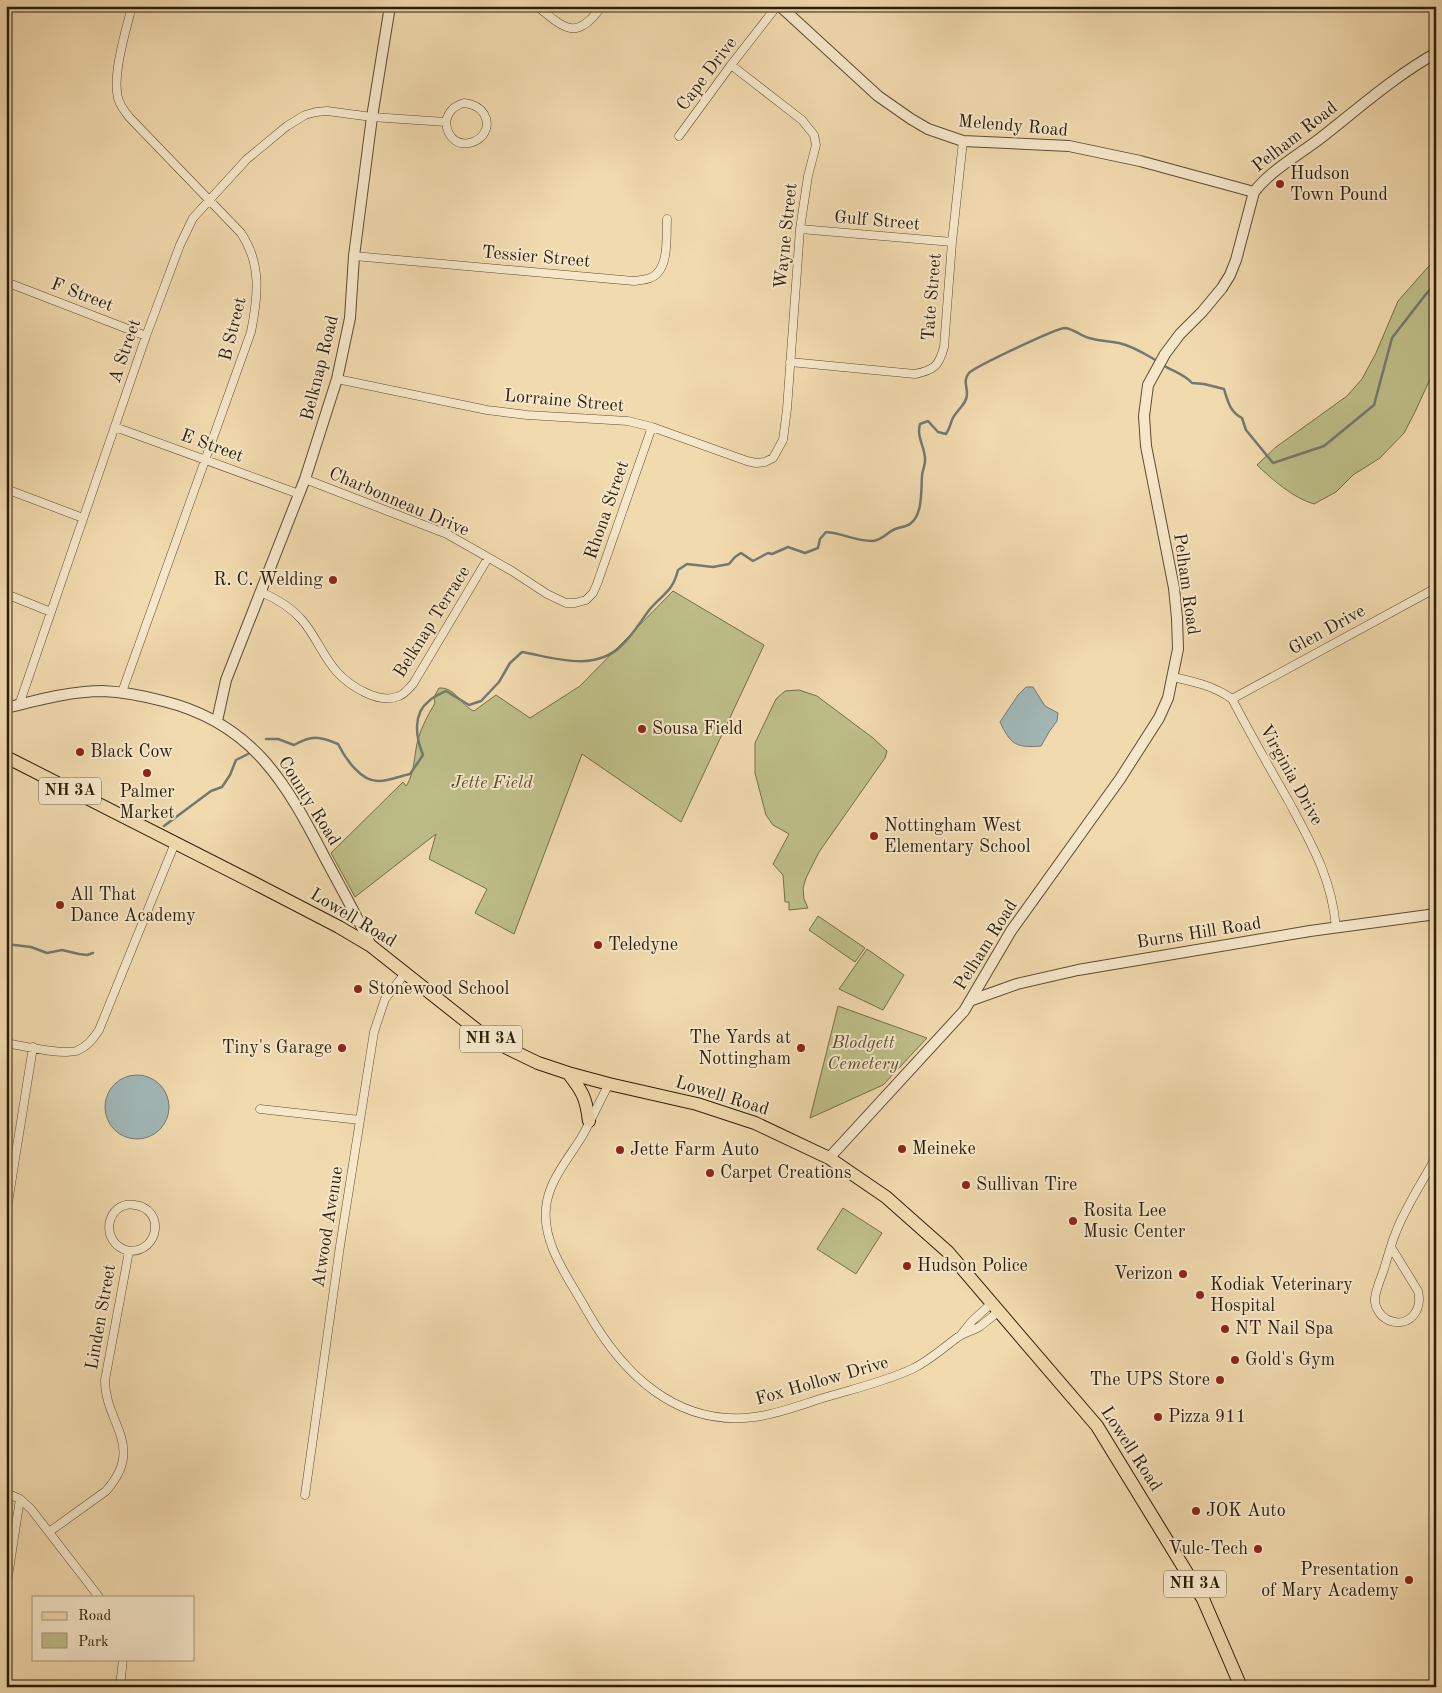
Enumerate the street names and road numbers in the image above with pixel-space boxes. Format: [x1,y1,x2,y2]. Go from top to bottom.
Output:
street label: Cape Drive [674,34,740,114]
street label: Pelham Road [1249,98,1341,176]
street label: Melendy Road [957,112,1069,140]
street label: Wayne Street [771,182,801,290]
street label: Gulf Street [833,208,921,234]
street label: Tessier Street [481,243,591,271]
street label: Tate Street [919,252,945,342]
street label: F Street [48,275,116,315]
street label: B Street [216,295,250,363]
street label: Belknap Road [298,313,342,423]
street label: A Street [106,317,144,385]
street label: Lorraine Street [503,387,625,415]
street label: E Street [178,426,246,466]
street label: Rhona Street [582,458,632,562]
street label: Charbonneau Drive [326,464,472,540]
street label: Pelham Road [1170,532,1202,636]
street label: Belknap Terrace [391,563,473,681]
street label: Glen Drive [1286,602,1368,658]
street label: Virginia Drive [1256,722,1326,828]
street label: County Road [275,753,343,849]
road number: NH 3A [39,778,101,804]
street label: Lowell Road [307,885,399,951]
street label: Pelham Road [951,897,1021,993]
street label: Burns Hill Road [1135,914,1263,952]
road number: NH 3A [460,1026,522,1052]
street label: Lowell Road [673,1073,771,1119]
street label: Atwood Avenue [310,1165,346,1289]
street label: Linden Street [83,1263,119,1371]
street label: Fox Hollow Drive [753,1353,891,1409]
street label: Lowell Road [1097,1403,1165,1495]
road number: NH 3A [1164,1570,1226,1598]

